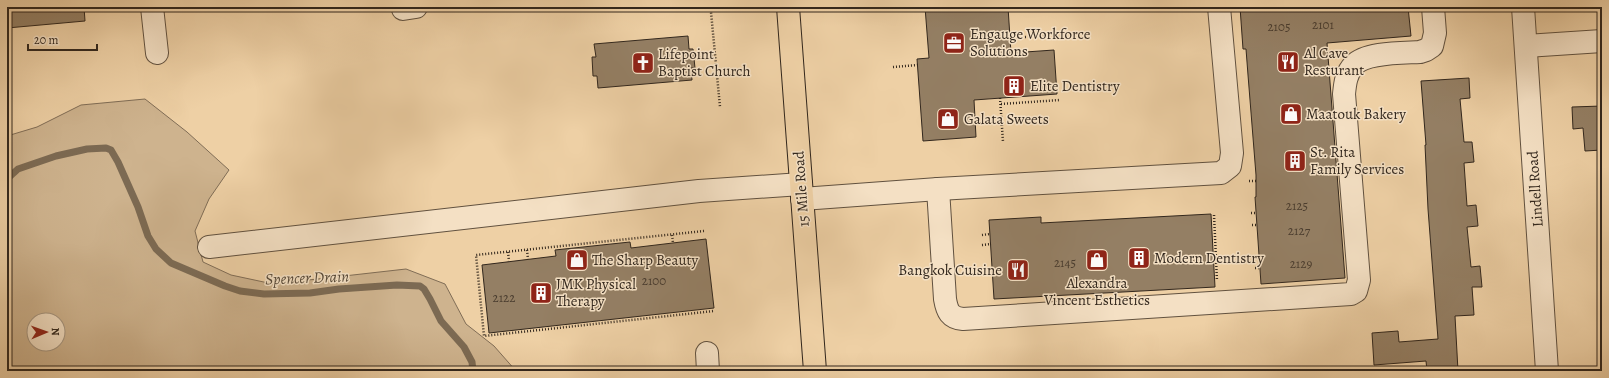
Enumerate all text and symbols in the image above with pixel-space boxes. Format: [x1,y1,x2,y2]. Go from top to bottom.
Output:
house number: 2101 [1312,16,1335,33]
house number: 2105 [1267,18,1291,35]
place label: Engauge Workforce Solutions [970,24,1091,61]
scale bar [28,26,97,52]
office icon: Engauge Workforce Solutions [941,30,967,56]
text: 20 m [34,32,58,48]
place label: Al Cave Resturant [1303,43,1364,80]
place label: Lifepoint Baptist Church [658,44,750,81]
restaurant icon: Al Cave Resturant [1275,49,1301,75]
church icon: Lifepoint Baptist Church [630,50,656,76]
building icon: Elite Dentistry [1001,73,1027,99]
place label: Elite Dentistry [1030,76,1120,96]
shop icon: Maatouk Bakery [1278,101,1304,127]
place label: Maatouk Bakery [1306,104,1406,124]
shop icon: Galata Sweets [935,106,961,132]
place label: Galata Sweets [964,109,1049,129]
place label: St. Rita Family Services [1310,142,1404,179]
building icon: St. Rita Family Services [1282,148,1308,174]
street label: 15 Mile Road [788,149,814,228]
street label: Lindell Road [1522,149,1548,228]
house number: 2125 [1286,197,1308,214]
house number: 2127 [1288,222,1311,239]
building icon: Modern Dentistry [1126,245,1152,271]
shop icon: The Sharp Beauty [564,247,590,273]
shop icon: Alexandra Vincent Esthetics [1084,247,1110,273]
place label: Modern Dentistry [1154,248,1264,268]
place label: The Sharp Beauty [592,250,699,270]
house number: 2145 [1054,254,1076,271]
house number: 2129 [1290,255,1312,272]
restaurant icon: Bangkok Cuisine [1005,257,1031,283]
place label: Bangkok Cuisine [898,260,1002,280]
water label: Spencer Drain [265,266,350,290]
house number: 2100 [642,272,666,289]
place label: Alexandra Vincent Esthetics [1043,273,1150,310]
place label: JMK Physical Therapy [556,274,636,311]
building icon: JMK Physical Therapy [528,280,554,306]
house number: 2122 [493,289,515,306]
north arrow [26,312,66,352]
text: N [48,327,63,336]

